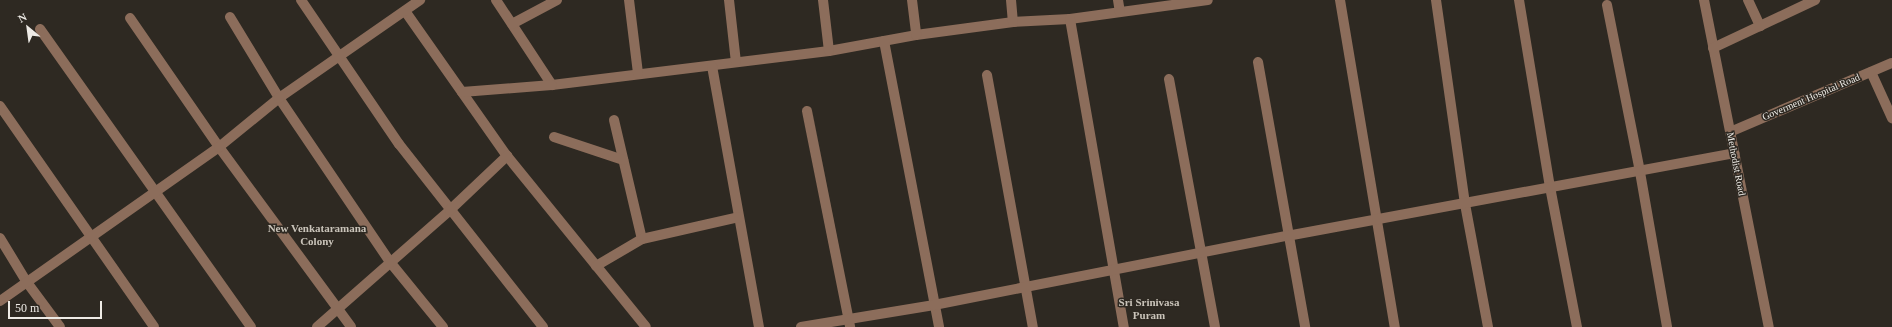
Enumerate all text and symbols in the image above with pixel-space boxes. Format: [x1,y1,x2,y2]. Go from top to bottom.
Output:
north arrow [8,8,48,48]
text: N [16,10,29,25]
street label: Goverment Hospital Road [1760,71,1862,123]
street label: Methodist Road [1724,131,1748,197]
district label: New Venkataramana Colony [268,222,366,248]
scale bar [10,293,104,319]
district label: Sri Srinivasa Puram [1119,296,1179,322]
text: 50 m [15,301,39,315]

